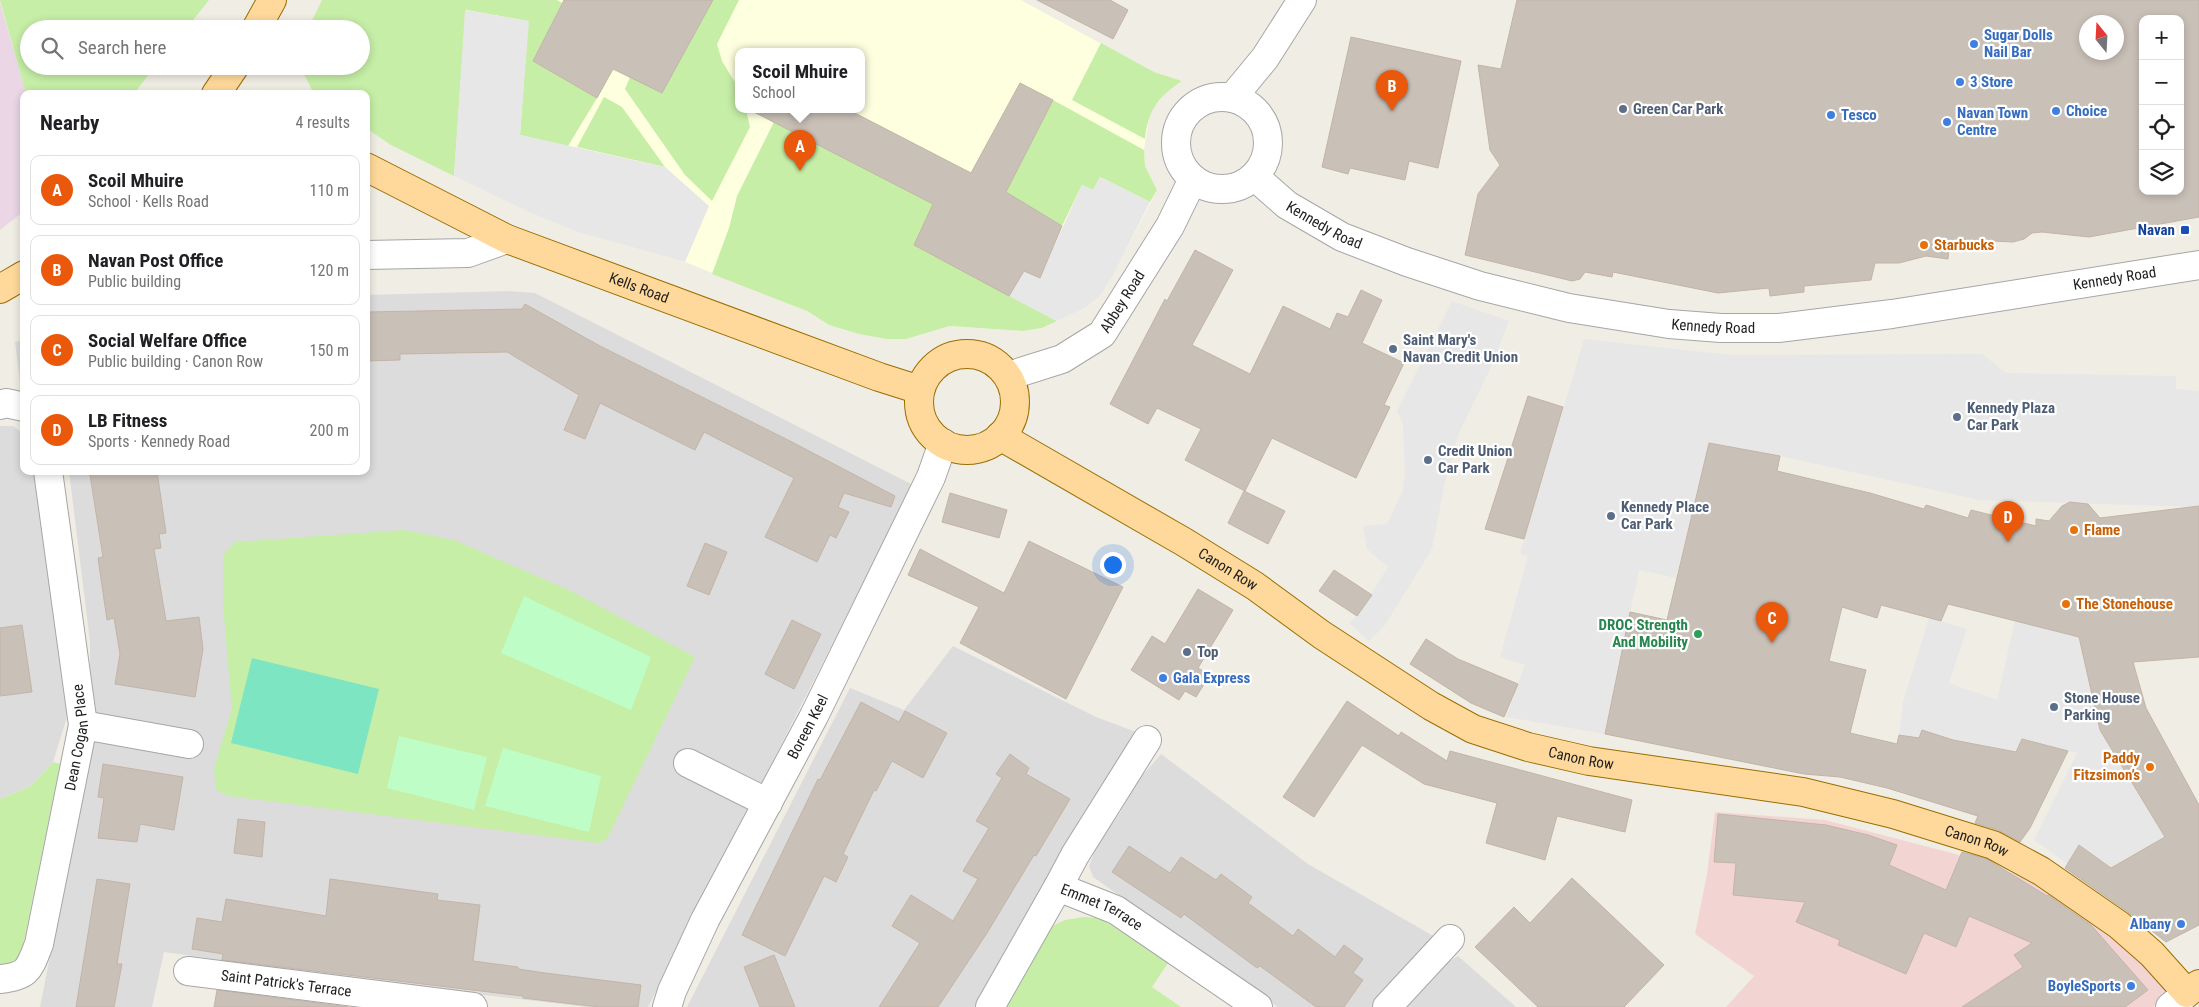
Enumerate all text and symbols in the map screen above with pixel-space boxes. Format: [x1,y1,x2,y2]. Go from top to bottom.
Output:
north arrow [2079,15,2124,60]
map controls [2139,15,2184,195]
button: + [2139,15,2184,60]
search box [20,20,370,75]
place label: Sugar Dolls Nail Bar [1984,26,2053,61]
icon: search [38,34,66,62]
text: Search here [78,36,166,59]
marker: Sugar Dolls Nail Bar [1968,38,1980,50]
popup [735,48,865,113]
text: Scoil Mhuire [752,60,848,83]
button: − [2139,60,2184,105]
pin: B [1376,70,1408,111]
place label: 3 Store [1970,73,2013,91]
marker: 3 Store [1954,76,1966,88]
text: School [752,83,795,102]
place label: Green Car Park [1633,100,1724,118]
place label: Choice [2066,102,2107,120]
marker: Green Car Park [1617,103,1629,115]
place label: Navan Town Centre [1957,104,2028,139]
marker: Choice [2050,105,2062,117]
button: locate [2139,105,2184,150]
place label: Tesco [1841,106,1877,124]
marker: Tesco [1825,109,1837,121]
text: Nearby [40,111,99,135]
text: 4 results [295,113,350,132]
marker: Navan Town Centre [1941,116,1953,128]
pin: A [784,130,816,171]
button: layers [2139,150,2184,195]
text: Scoil Mhuire [88,169,184,192]
text: A [52,181,62,200]
text: 110 m [310,181,349,200]
text: School · Kells Road [88,192,209,211]
street label: Kennedy Road [1283,197,1365,253]
place label: Navan [2138,221,2175,239]
marker: Navan [2179,224,2191,236]
place label: Starbucks [1934,236,1995,254]
marker: Starbucks [1918,239,1930,251]
text: Navan Post Office [88,249,223,272]
text: B [53,261,61,280]
text: 120 m [310,261,349,280]
street label: Kennedy Road [2072,263,2157,294]
street label: Abbey Road [1096,267,1149,336]
street label: Kells Road [607,269,671,307]
text: Public building [88,272,181,291]
street label: Kennedy Road [1671,315,1755,337]
text: Social Welfare Office [88,329,247,352]
place label: Saint Mary's Navan Credit Union [1403,331,1518,366]
text: C [52,341,62,360]
text: 150 m [310,341,349,360]
marker: Saint Mary's Navan Credit Union [1387,343,1399,355]
text: Public building · Canon Row [88,352,263,371]
place label: Kennedy Plaza Car Park [1967,399,2055,434]
text: LB Fitness [88,409,168,432]
marker: Kennedy Plaza Car Park [1951,411,1963,423]
text: D [52,421,62,440]
text: 200 m [310,421,349,440]
text: Sports · Kennedy Road [88,432,230,451]
place label: Credit Union Car Park [1438,442,1512,477]
marker: Credit Union Car Park [1422,454,1434,466]
place label: Kennedy Place Car Park [1621,498,1709,533]
pin: D [1992,501,2024,542]
marker: Kennedy Place Car Park [1605,510,1617,522]
place label: Flame [2084,521,2120,539]
marker: Flame [2068,524,2080,536]
street label: Canon Row [1195,544,1261,594]
your location [1100,552,1126,578]
place label: The Stonehouse [2076,595,2173,613]
marker: The Stonehouse [2060,598,2072,610]
pin: C [1756,602,1788,643]
place label: DROC Strength And Mobility [1599,616,1688,651]
marker: DROC Strength And Mobility [1692,628,1704,640]
place label: Top [1197,643,1219,661]
marker: Top [1181,646,1193,658]
place label: Gala Express [1173,669,1251,687]
marker: Gala Express [1157,672,1169,684]
street label: Dean Cogan Place [61,683,92,792]
place label: Stone House Parking [2064,689,2140,724]
street label: Boreen Keel [784,691,832,762]
marker: Stone House Parking [2048,701,2060,713]
street label: Canon Row [1546,743,1615,774]
place label: Paddy Fitzsimon’s [2074,749,2140,784]
marker: Paddy Fitzsimon’s [2144,761,2156,773]
street label: Canon Row [1942,822,2012,861]
street label: Emmet Terrace [1058,880,1146,934]
place label: Albany [2130,915,2171,933]
marker: Albany [2175,918,2187,930]
street label: Saint Patrick's Terrace [220,966,353,1001]
place label: BoyleSports [2048,977,2121,995]
marker: BoyleSports [2125,980,2137,992]

